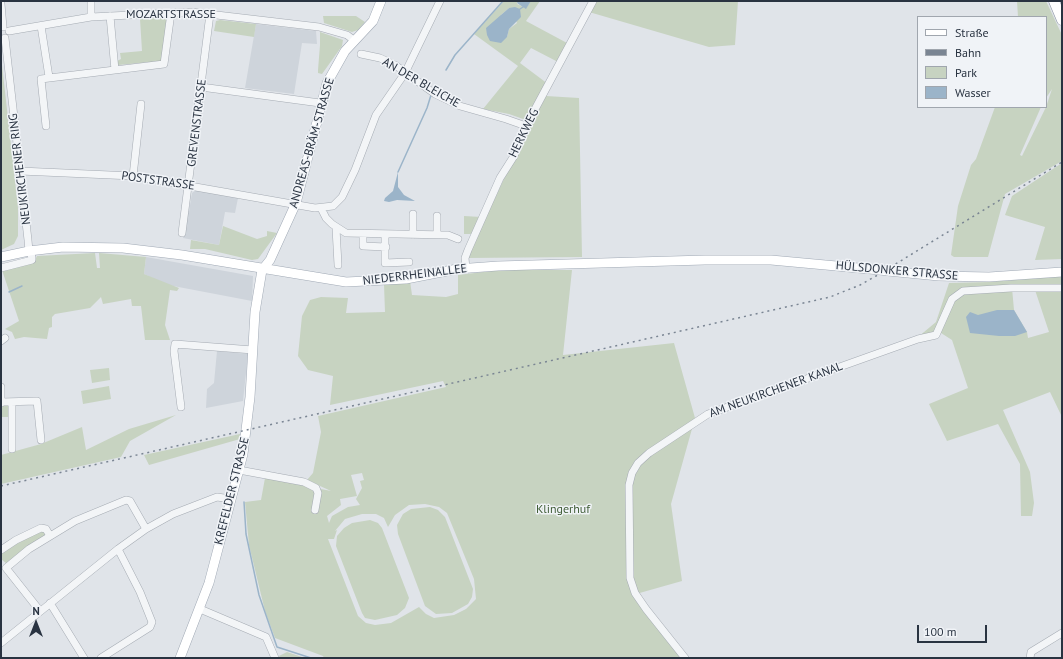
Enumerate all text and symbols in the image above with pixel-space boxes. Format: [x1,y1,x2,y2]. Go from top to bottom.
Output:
street label: MOZARTSTRASSE [126,8,216,22]
legend [917,16,1047,108]
text: Straße [955,25,989,40]
text: Bahn [955,45,981,60]
street label: AN DER BLEICHE [380,55,462,111]
text: Park [955,65,977,80]
street label: ANDREAS-BRÄM-STRASSE [286,76,338,210]
street label: GREVENSTRASSE [184,78,210,168]
text: Wasser [955,85,991,100]
street label: HERKWEG [506,106,542,160]
street label: NEUKIRCHENER RING [6,113,34,225]
street label: POSTSTRASSE [120,169,196,193]
street label: HÜLSDONKER STRASSE [835,258,959,284]
street label: NIEDERRHEINALLEE [362,261,468,289]
street label: AM NEUKIRCHENER KANAL [707,359,845,421]
street label: KREFELDER STRASSE [212,436,252,546]
park label: Klingerhuf [536,503,590,517]
north arrow [16,603,56,643]
text: N [32,604,40,618]
scale bar [919,617,989,643]
text: 100 m [924,624,957,639]

